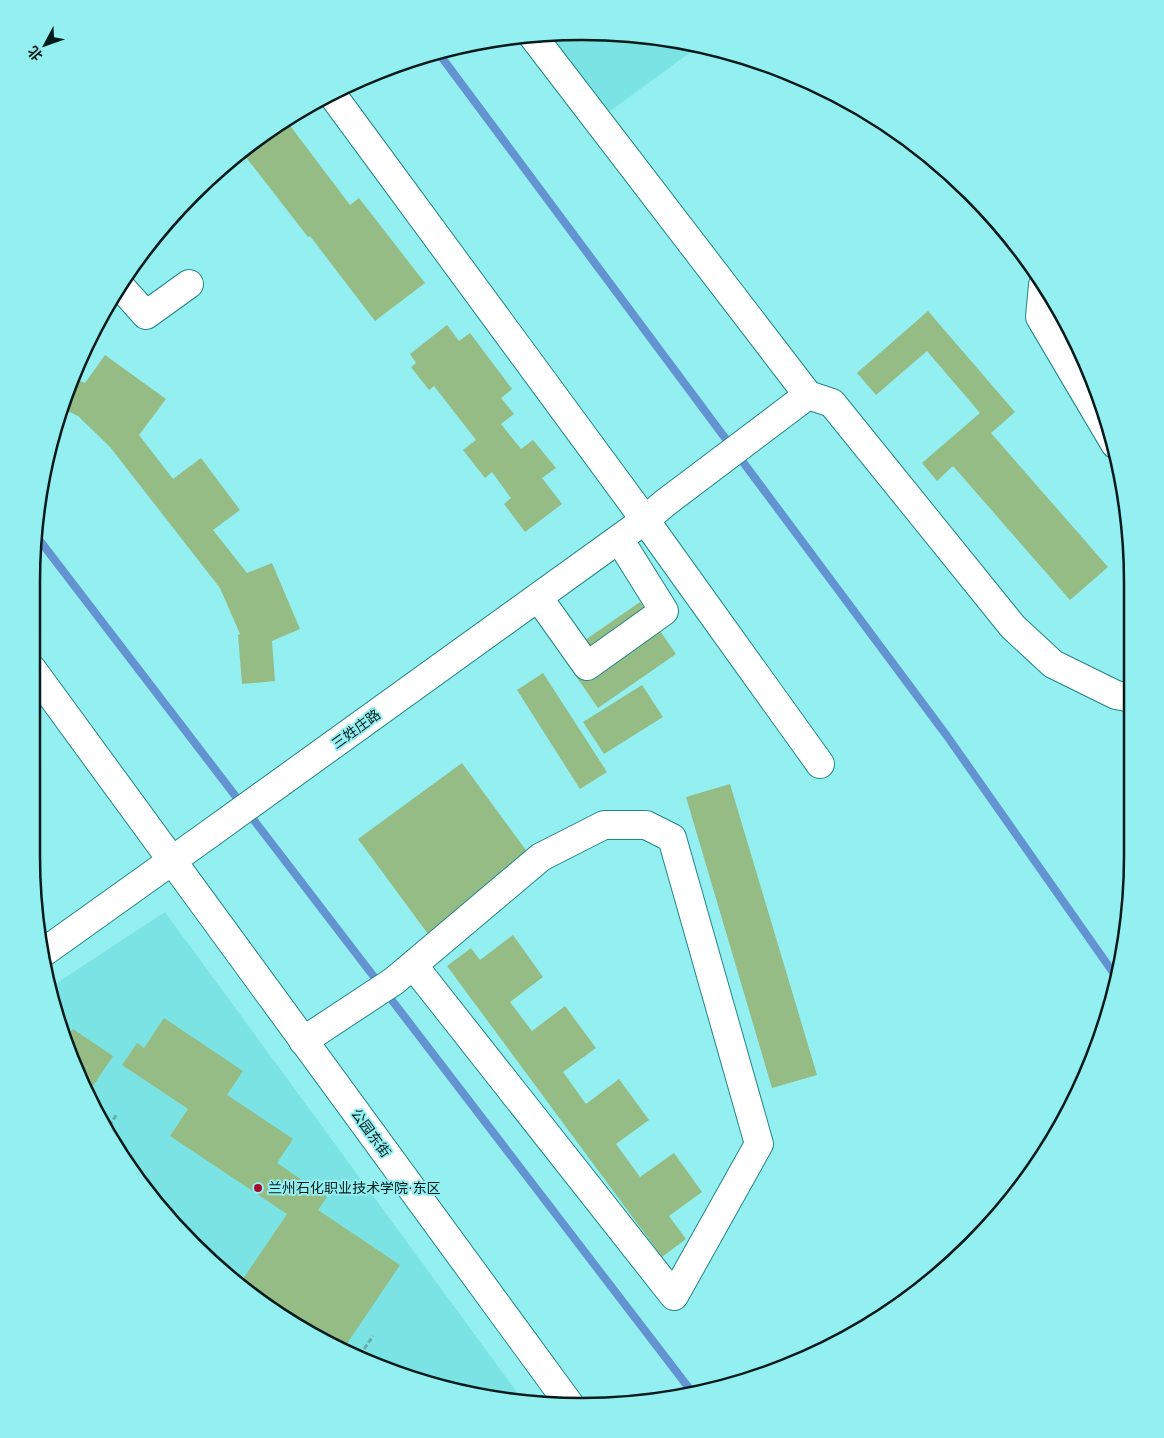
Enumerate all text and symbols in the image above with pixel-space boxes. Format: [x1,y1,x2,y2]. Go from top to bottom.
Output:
north arrow [20,20,70,70]
text: 北 [25,43,46,63]
street label: 三姓庄路 [329,706,383,752]
street label: 公园东街 [348,1106,393,1160]
place label: 兰州石化职业技术学院·东区 [268,1180,441,1196]
marker: 兰州石化职业技术学院·东区 [252,1182,264,1194]

